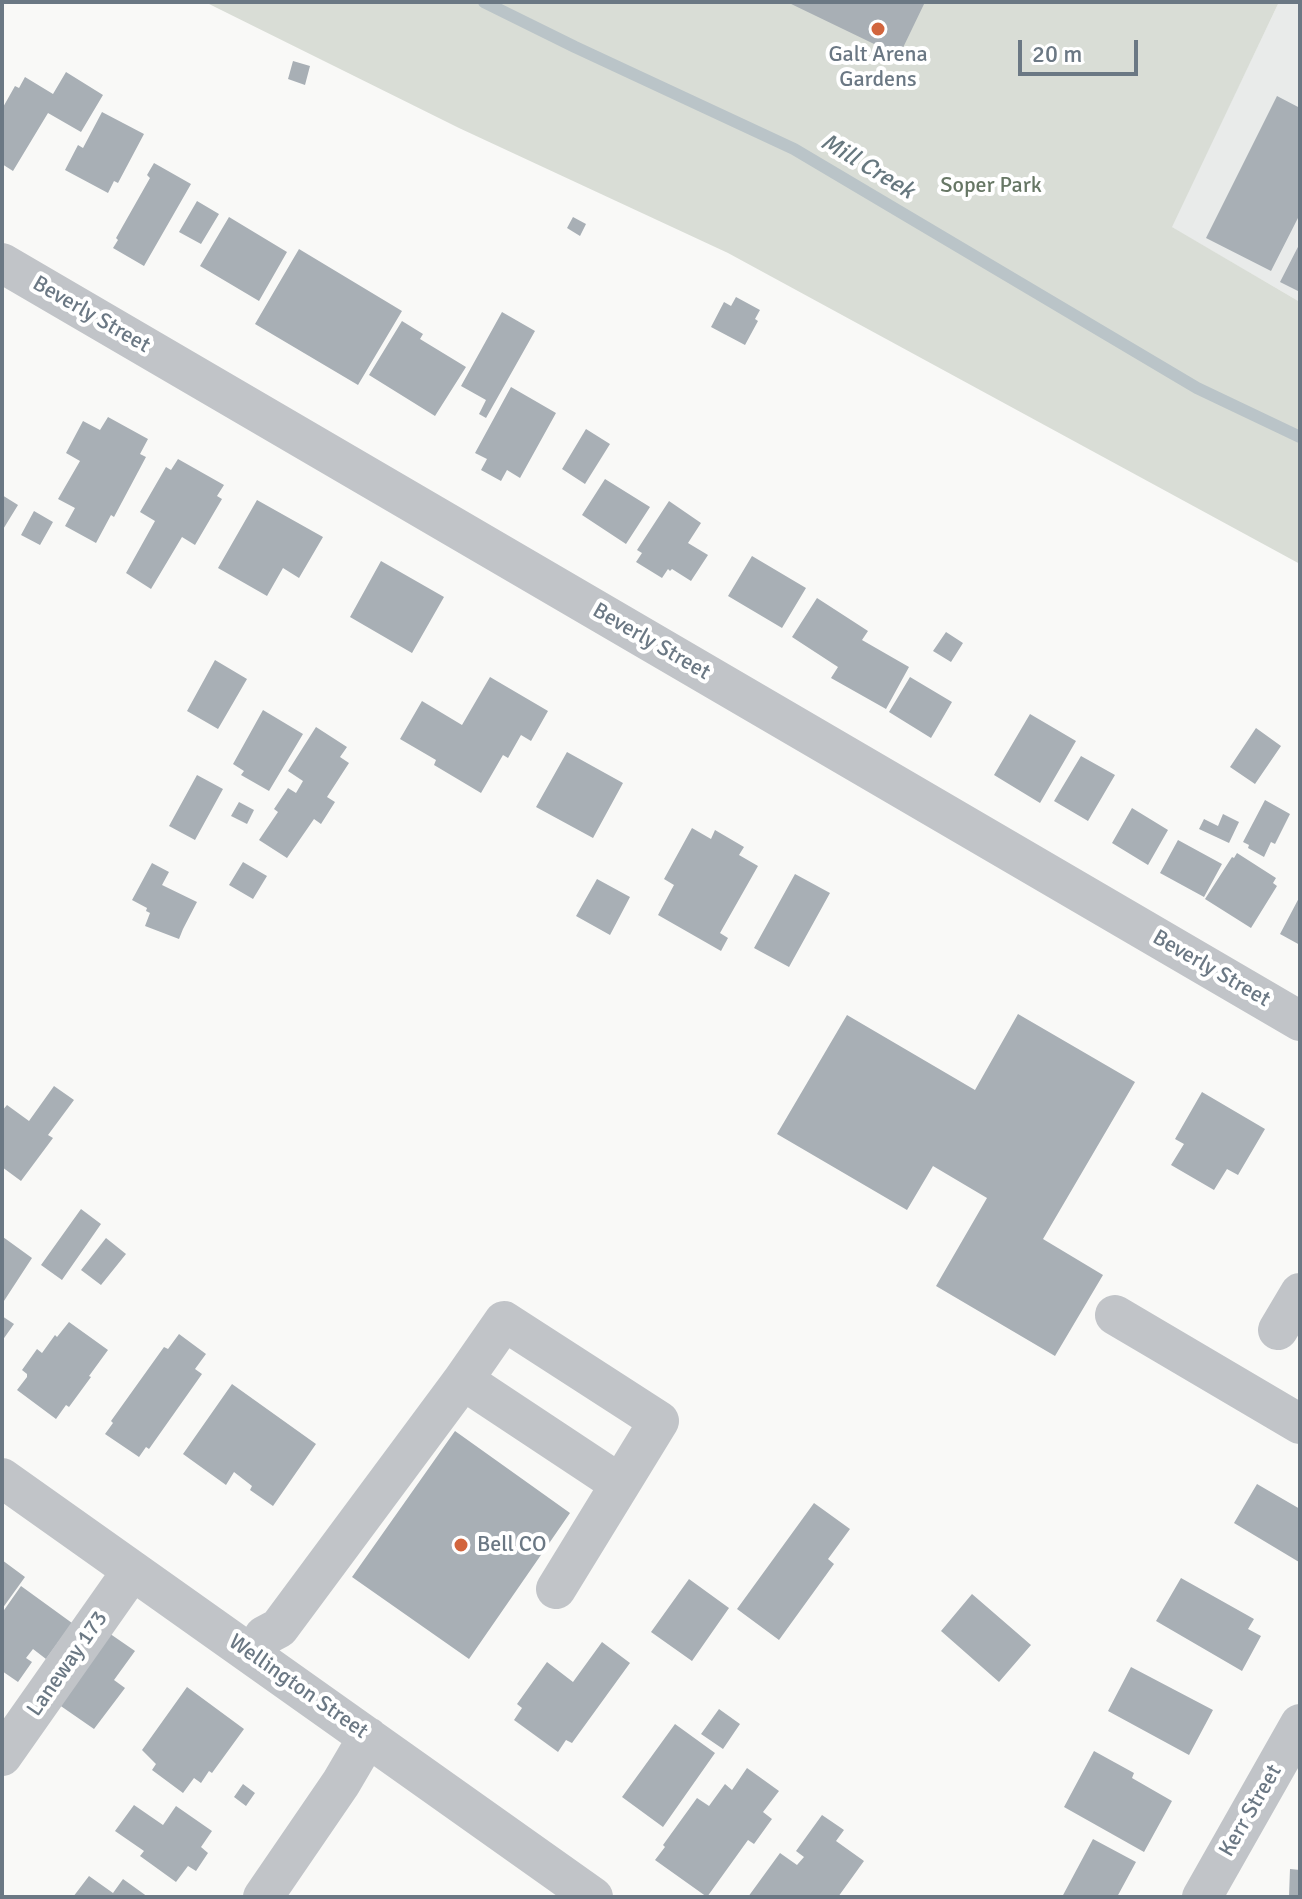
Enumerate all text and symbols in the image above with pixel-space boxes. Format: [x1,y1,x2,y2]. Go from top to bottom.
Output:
marker: Galt Arena Gardens [869,20,887,38]
scale bar [1022,24,1142,74]
text: 20 m [1032,39,1082,69]
place label: Galt Arena Gardens [828,42,928,94]
water label: Mill Creek [815,128,919,206]
park label: Soper Park [940,173,1042,199]
street label: Beverly Street [27,271,155,359]
street label: Beverly Street [587,598,715,686]
street label: Beverly Street [1147,925,1275,1013]
place label: Bell CO [477,1532,546,1558]
marker: Bell CO [452,1536,470,1554]
street label: Laneway 173 [22,1606,114,1722]
street label: Wellington Street [223,1629,373,1745]
street label: Kerr Street [1214,1760,1288,1862]

